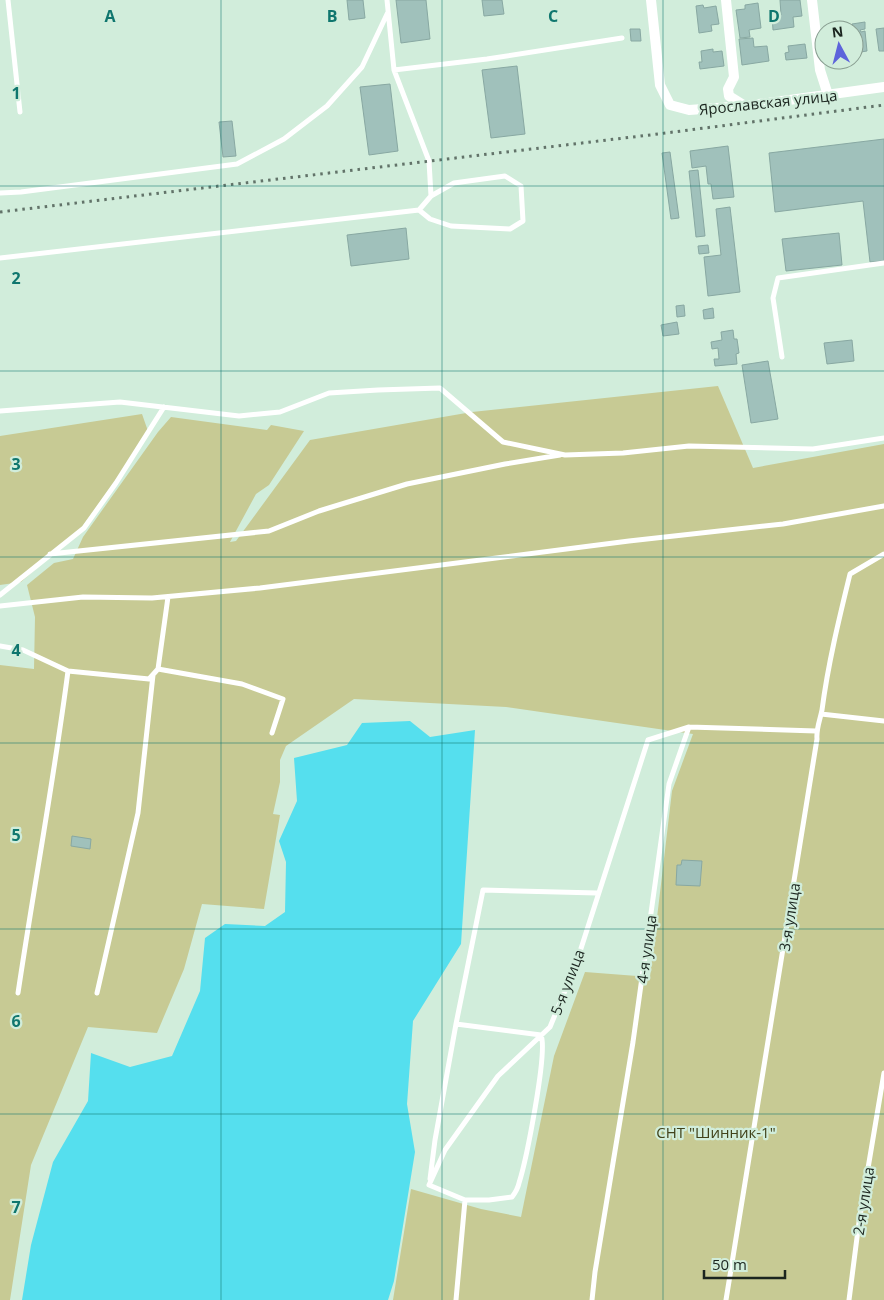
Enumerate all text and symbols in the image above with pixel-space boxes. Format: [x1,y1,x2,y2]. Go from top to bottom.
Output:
text: A [104,5,116,27]
text: B [327,5,337,27]
text: C [548,5,558,27]
text: D [768,5,780,27]
north arrow [814,20,864,70]
text: N [831,21,844,42]
text: 1 [11,82,21,104]
street label: Ярославская улица [698,85,838,119]
text: 2 [11,267,21,289]
text: 3 [11,453,21,475]
text: 4 [11,639,21,661]
text: 5 [11,824,21,846]
street label: 3-я улица [774,881,804,953]
street label: 4-я улица [631,913,661,985]
street label: 5-я улица [545,946,589,1018]
text: 6 [11,1010,21,1032]
park label: СНТ "Шинник-1" [656,1122,776,1142]
street label: 2-я улица [848,1165,878,1237]
text: 7 [11,1196,21,1218]
scale bar [704,1248,785,1280]
text: 50 m [712,1254,747,1274]

